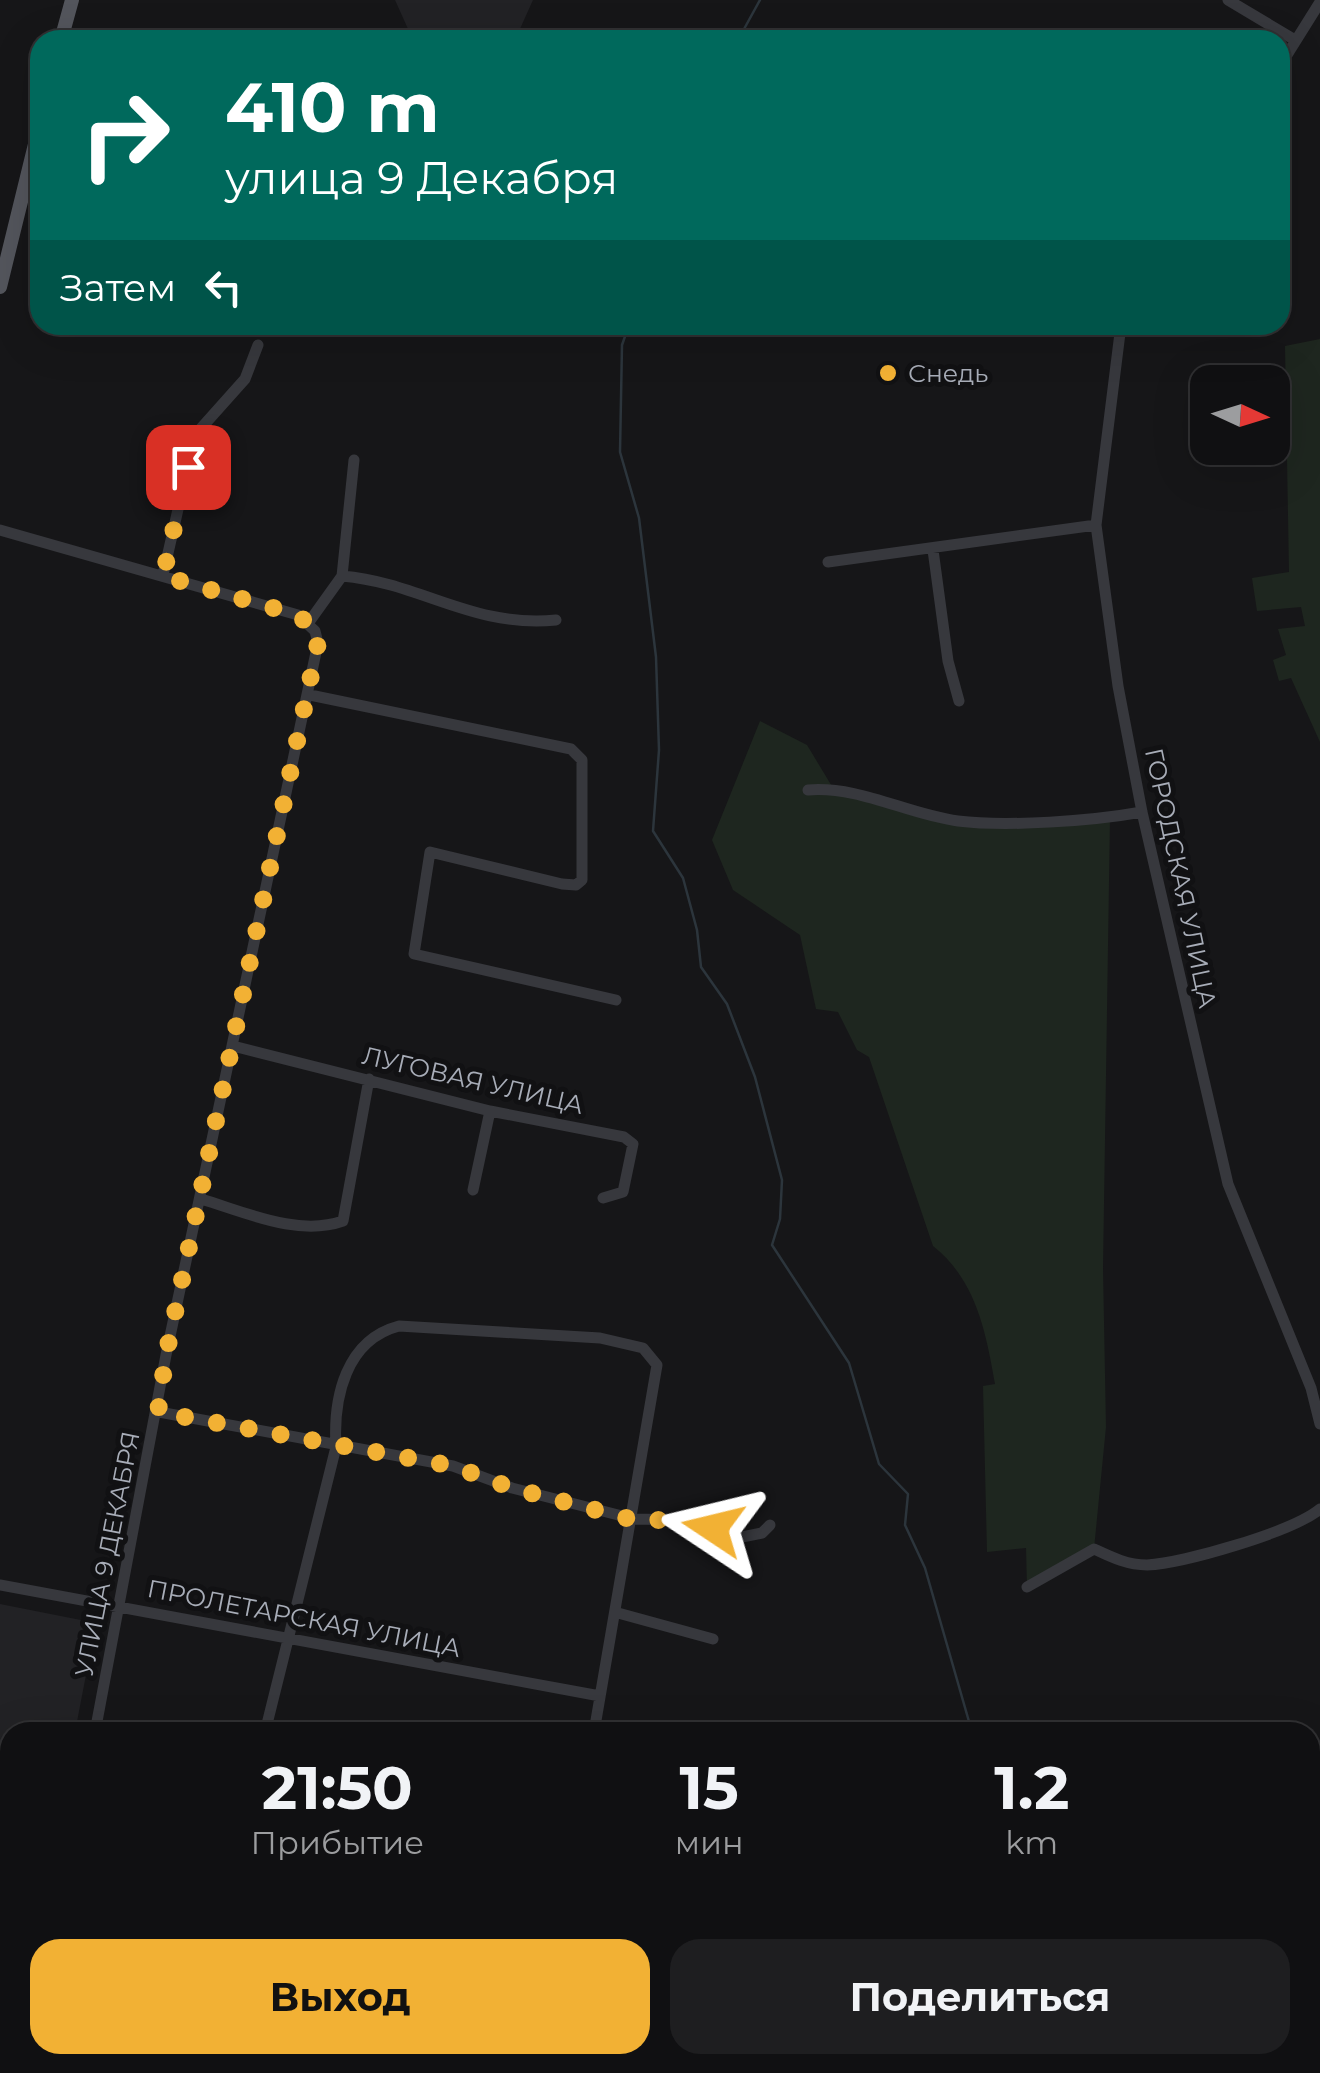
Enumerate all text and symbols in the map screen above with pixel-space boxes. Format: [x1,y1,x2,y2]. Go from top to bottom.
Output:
text: 410 m [225,64,440,150]
icon: right [60,70,190,200]
text: улица 9 Декабря [225,150,618,205]
icon: left [196,260,251,315]
text: Затем [60,264,176,311]
place label: Снедь [908,358,988,388]
marker: Снедь [877,362,899,384]
north arrow [1190,365,1290,465]
map controls [1190,365,1290,465]
pin [146,425,231,510]
icon: arrive [161,440,216,495]
street label: ГОРОДСКАЯ УЛИЦА [1139,745,1223,1011]
street label: ЛУГОВАЯ УЛИЦА [359,1040,587,1120]
street label: УЛИЦА 9 ДЕКАБРЯ [68,1429,146,1679]
position arrow [661,1476,765,1580]
street label: ПРОЛЕТАРСКАЯ УЛИЦА [145,1573,464,1663]
text: 21:50 [262,1751,413,1824]
text: 15 [680,1751,739,1824]
text: 1.2 [994,1751,1069,1824]
text: Прибытие [251,1823,424,1862]
text: мин [675,1823,744,1862]
text: km [1005,1823,1058,1862]
button: Выход [30,1939,650,2054]
button: Поделиться [670,1939,1290,2054]

